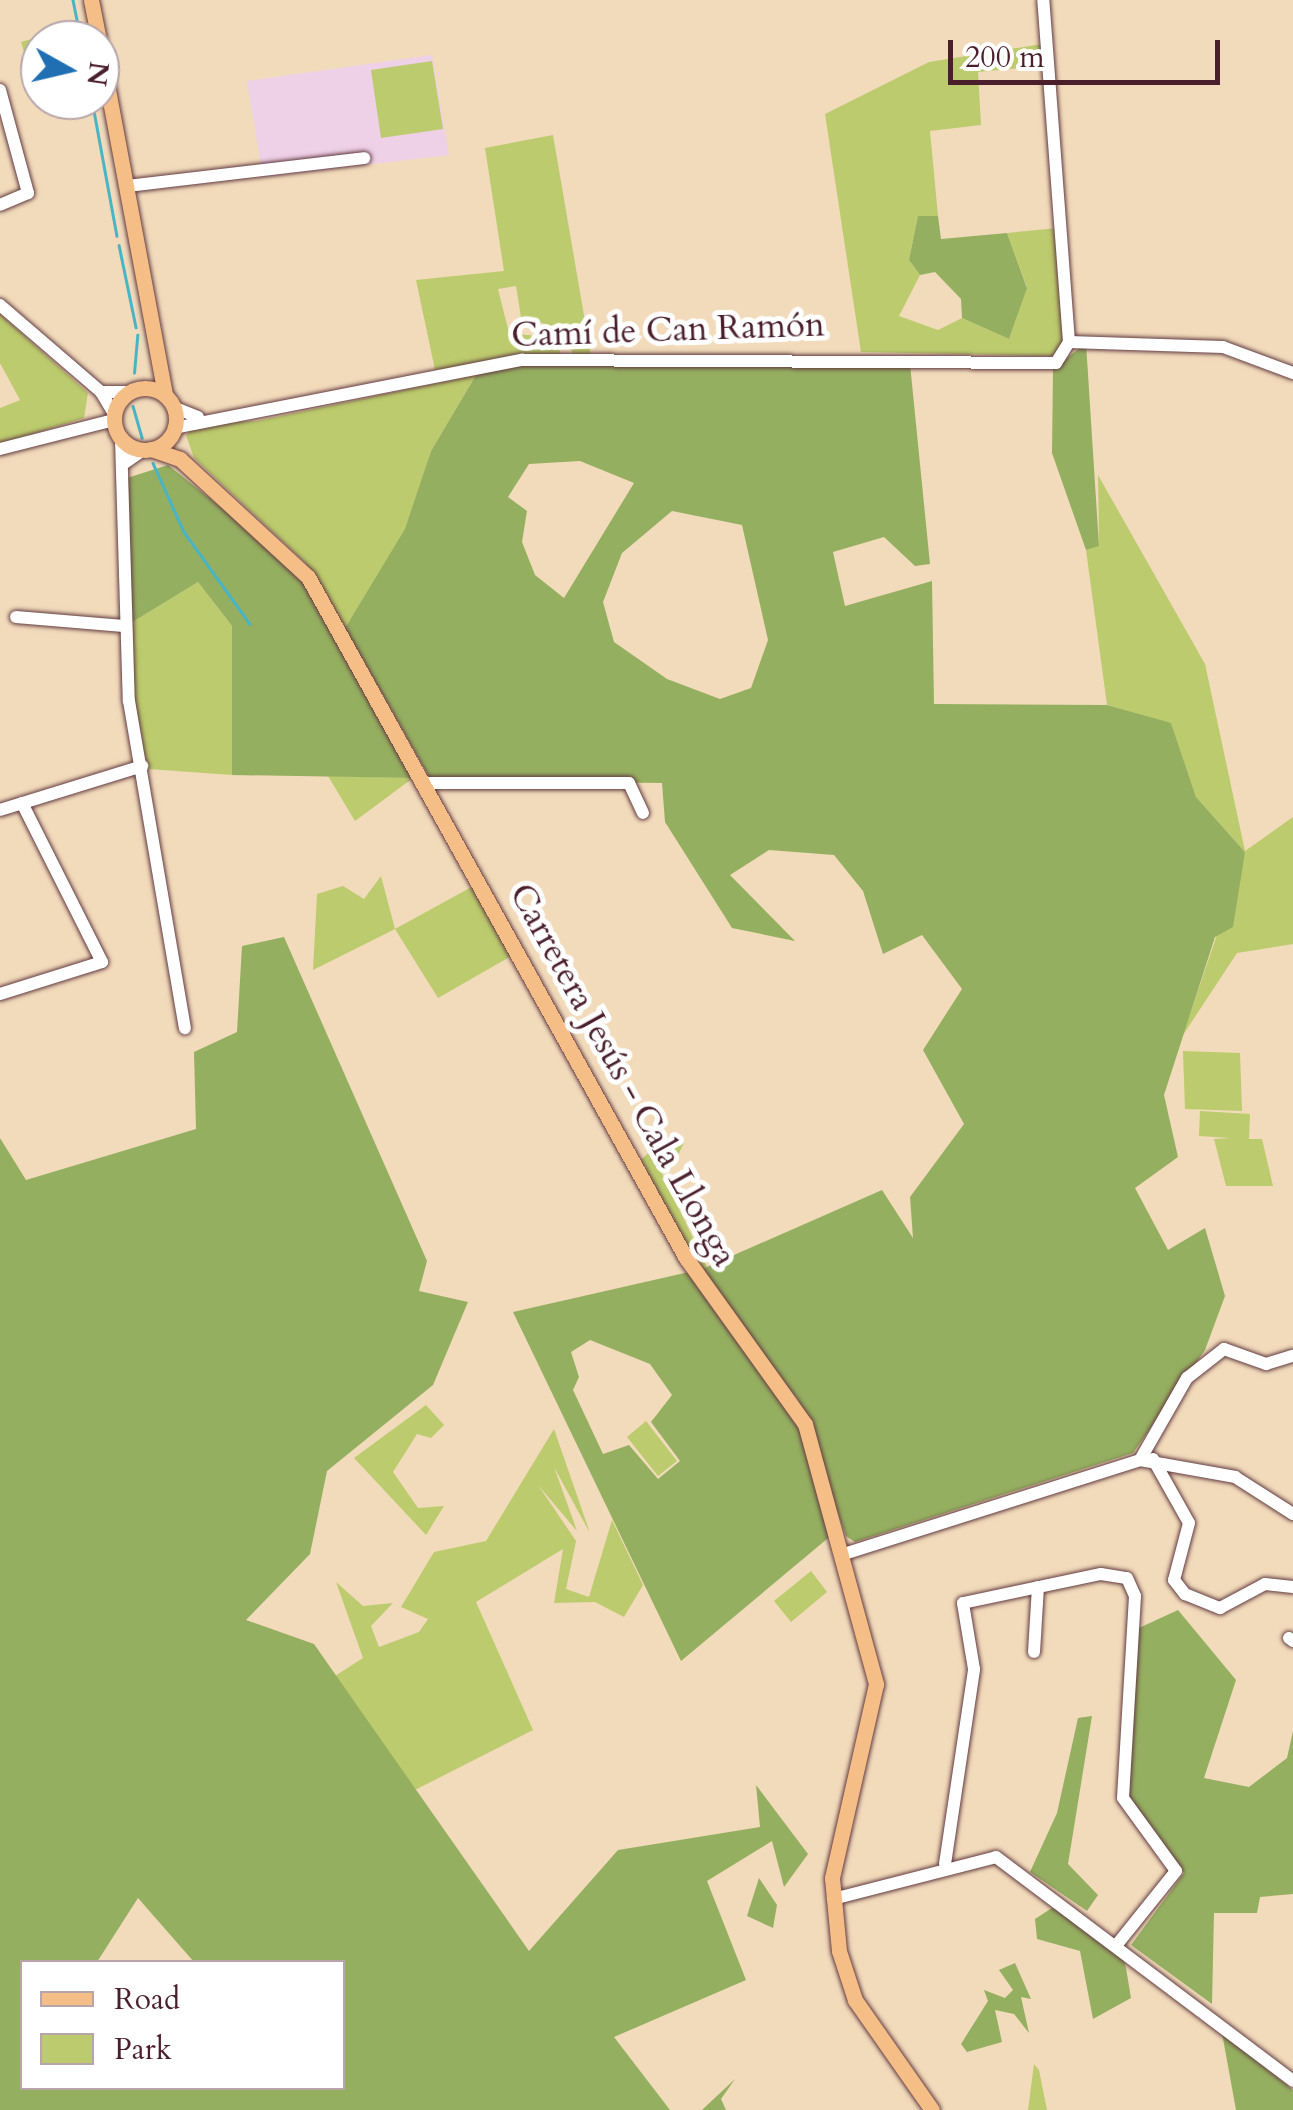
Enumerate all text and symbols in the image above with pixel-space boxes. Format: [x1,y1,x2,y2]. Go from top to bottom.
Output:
north arrow [20,20,120,120]
scale bar [953,20,1226,82]
text: 200 m [965,37,1045,78]
text: N [77,59,118,89]
street label: Camí de Can Ramón [511,304,825,356]
street label: Carretera Jesús - Cala Llonga [500,876,746,1274]
legend [20,1960,345,2090]
text: Road [114,1979,180,2020]
text: Park [114,2029,172,2070]

